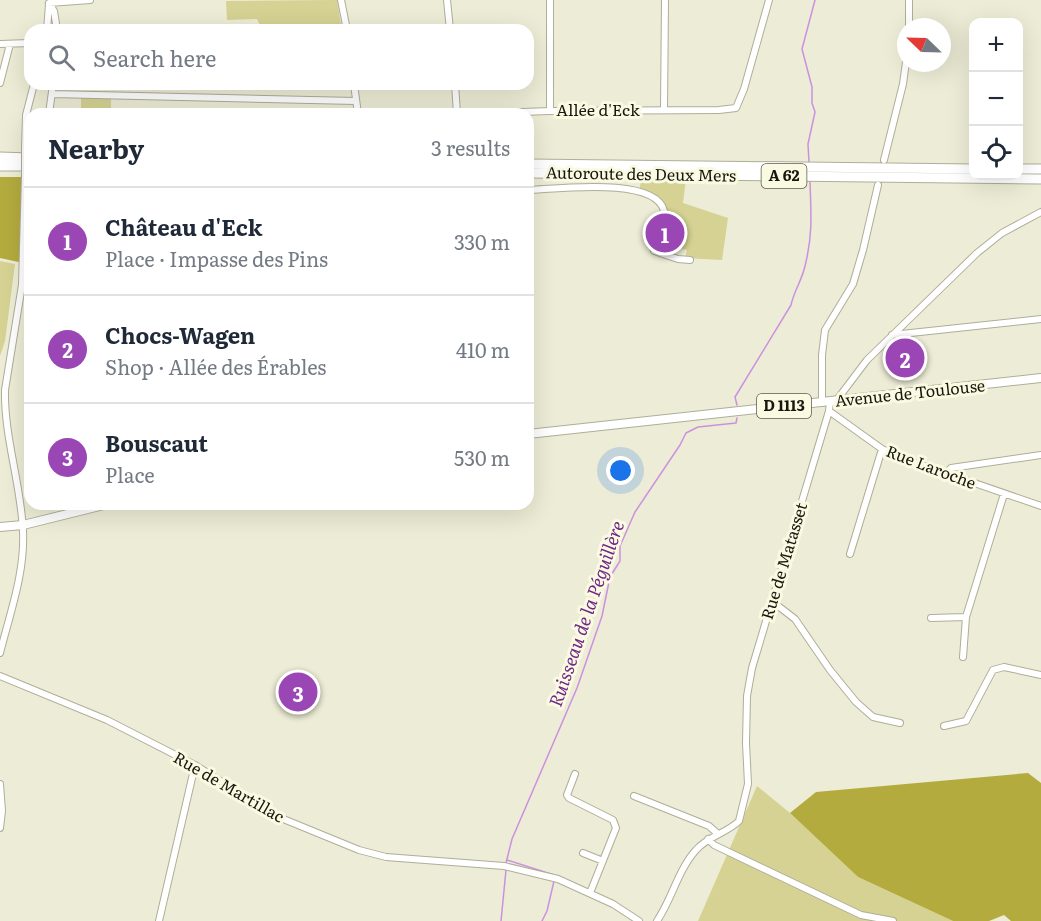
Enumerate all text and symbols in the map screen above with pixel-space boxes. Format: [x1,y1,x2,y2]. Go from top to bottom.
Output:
north arrow [897,18,951,72]
map controls [969,18,1023,180]
button: + [969,18,1023,72]
search box [24,24,534,90]
icon: search [45,41,78,74]
text: Search here [93,41,216,74]
button: − [969,72,1023,126]
street label: Allée d'Eck [556,97,640,121]
button: locate [969,126,1023,180]
text: Nearby [48,128,144,167]
text: 3 results [431,132,510,162]
street label: Autoroute des Deux Mers [546,159,736,187]
road number: A 62 [762,164,806,188]
text: Château d'Eck [105,210,262,243]
pin: 1 [646,210,684,256]
text: 1 [63,226,72,256]
text: 330 m [454,226,510,256]
text: Place · Impasse des Pins [105,243,328,273]
text: Chocs-Wagen [105,318,255,351]
text: 2 [62,334,73,364]
text: 410 m [456,334,510,364]
pin: 2 [886,336,924,380]
text: Shop · Allée des Érables [105,351,326,381]
street label: Avenue de Toulouse [834,372,986,412]
road number: D 1113 [757,394,811,418]
text: Bouscaut [105,426,208,459]
street label: Rue Laroche [883,438,980,494]
text: 3 [62,442,73,472]
text: 530 m [454,442,510,472]
your location [606,456,635,485]
text: Place [105,459,155,489]
street label: Rue de Matasset [754,499,812,622]
water label: Ruisseau de la Péguillère [541,517,630,710]
pin: 3 [278,670,318,714]
street label: Rue de Martillac [170,745,289,828]

